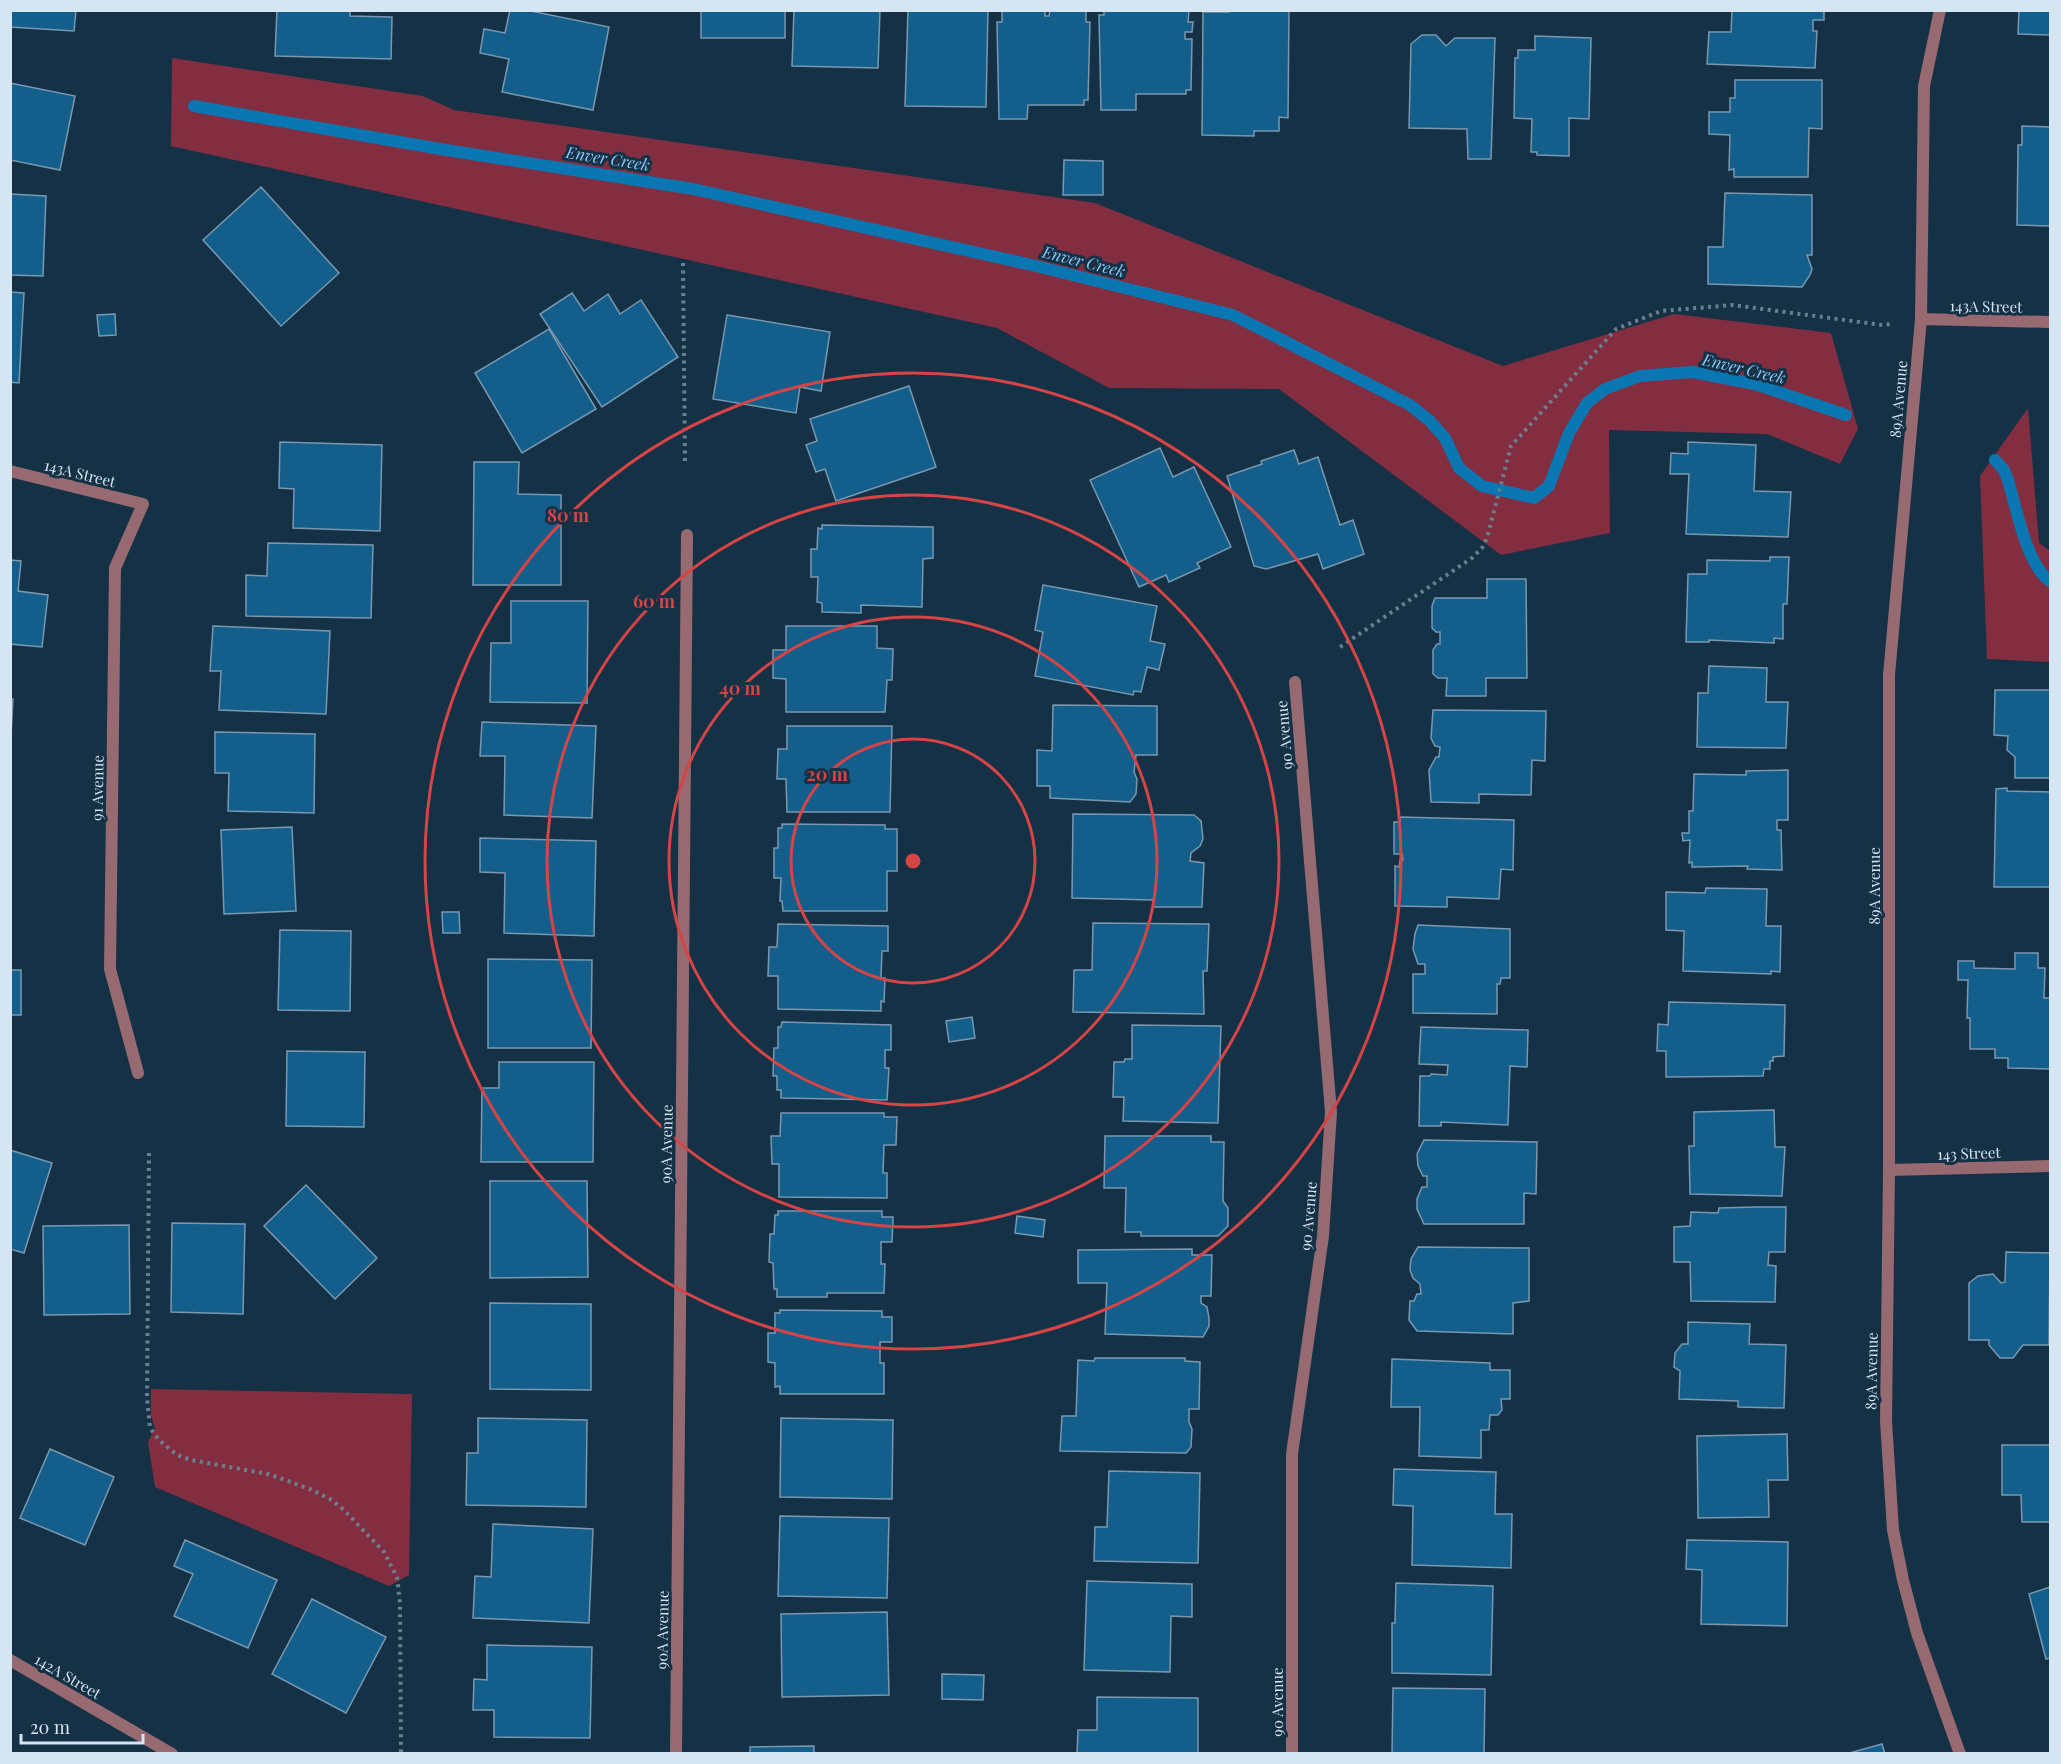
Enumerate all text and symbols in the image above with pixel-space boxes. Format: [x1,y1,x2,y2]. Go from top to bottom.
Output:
water label: Enver Creek [564,141,651,175]
water label: Enver Creek [1040,240,1128,281]
street label: 143A Street [1949,295,2023,317]
water label: Enver Creek [1700,348,1788,388]
street label: 89A Avenue [1885,359,1911,439]
street label: 143A Street [42,454,118,492]
text: 80 m [547,503,590,527]
text: 60 m [633,589,676,613]
text: 40 m [719,676,762,700]
street label: 90 Avenue [1271,700,1297,770]
street label: 91 Avenue [86,755,108,821]
text: 20 m [806,762,848,786]
street label: 89A Avenue [1864,847,1884,925]
centre of rings [903,851,923,871]
street label: 90A Avenue [655,1104,677,1184]
street label: 143 Street [1937,1142,2002,1164]
street label: 90 Avenue [1295,1181,1321,1251]
street label: 89A Avenue [1860,1332,1882,1410]
street label: 90A Avenue [651,1590,673,1670]
street label: 142A Street [31,1649,105,1703]
street label: 90 Avenue [1267,1667,1287,1737]
scale bar [21,1707,142,1745]
text: 20 m [30,1715,70,1739]

